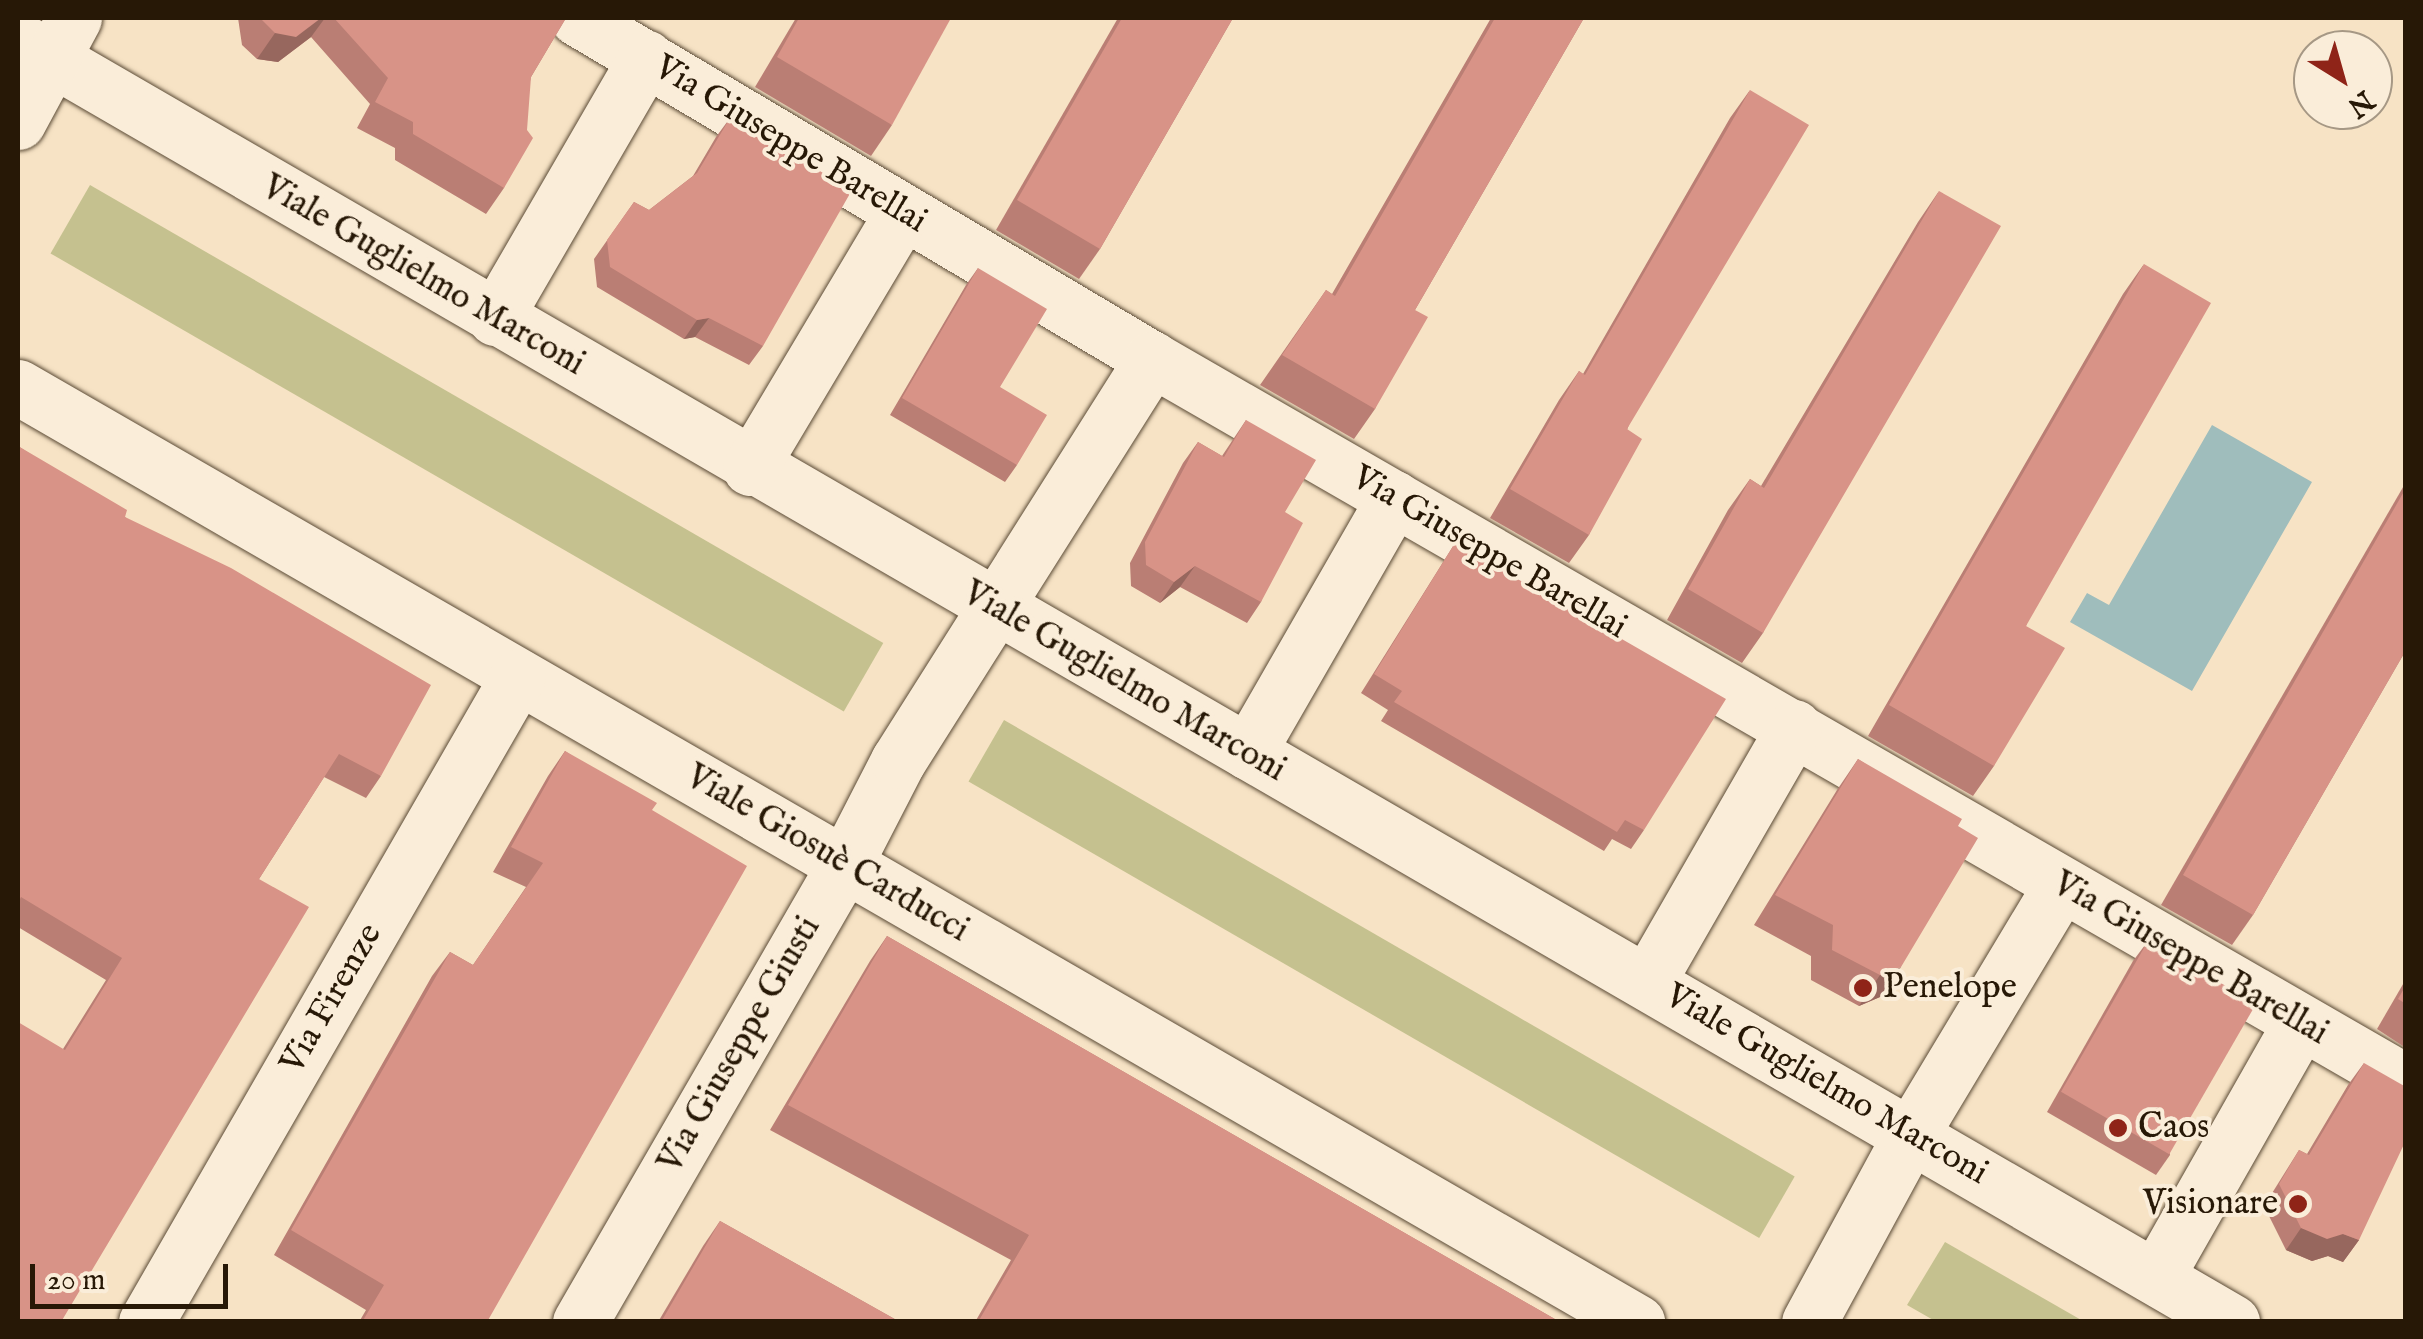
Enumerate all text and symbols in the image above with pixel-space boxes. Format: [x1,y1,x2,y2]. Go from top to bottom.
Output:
north arrow [2293,30,2393,130]
street label: Via Giuseppe Barellai [646,47,934,243]
text: N [2340,81,2380,124]
street label: Viale Guglielmo Marconi [254,166,592,386]
street label: Via Giuseppe Barellai [1344,457,1634,649]
street label: Viale Guglielmo Marconi [955,572,1293,792]
street label: Viale Giosuè Carducci [678,756,976,952]
street label: Via Giuseppe Barellai [2045,863,2335,1055]
street label: Via Giuseppe Giusti [650,909,830,1181]
street label: Via Firenze [272,916,392,1082]
place label: Penelope [1883,967,2017,1009]
street label: Viale Guglielmo Marconi [1657,975,1995,1195]
marker: Penelope [1852,977,1874,999]
place label: Caos [2138,1107,2209,1149]
marker: Caos [2107,1117,2129,1139]
place label: Visionare [2143,1183,2278,1225]
marker: Visionare [2287,1193,2309,1215]
scale bar [35,1244,232,1306]
text: 20 m [47,1262,106,1300]

